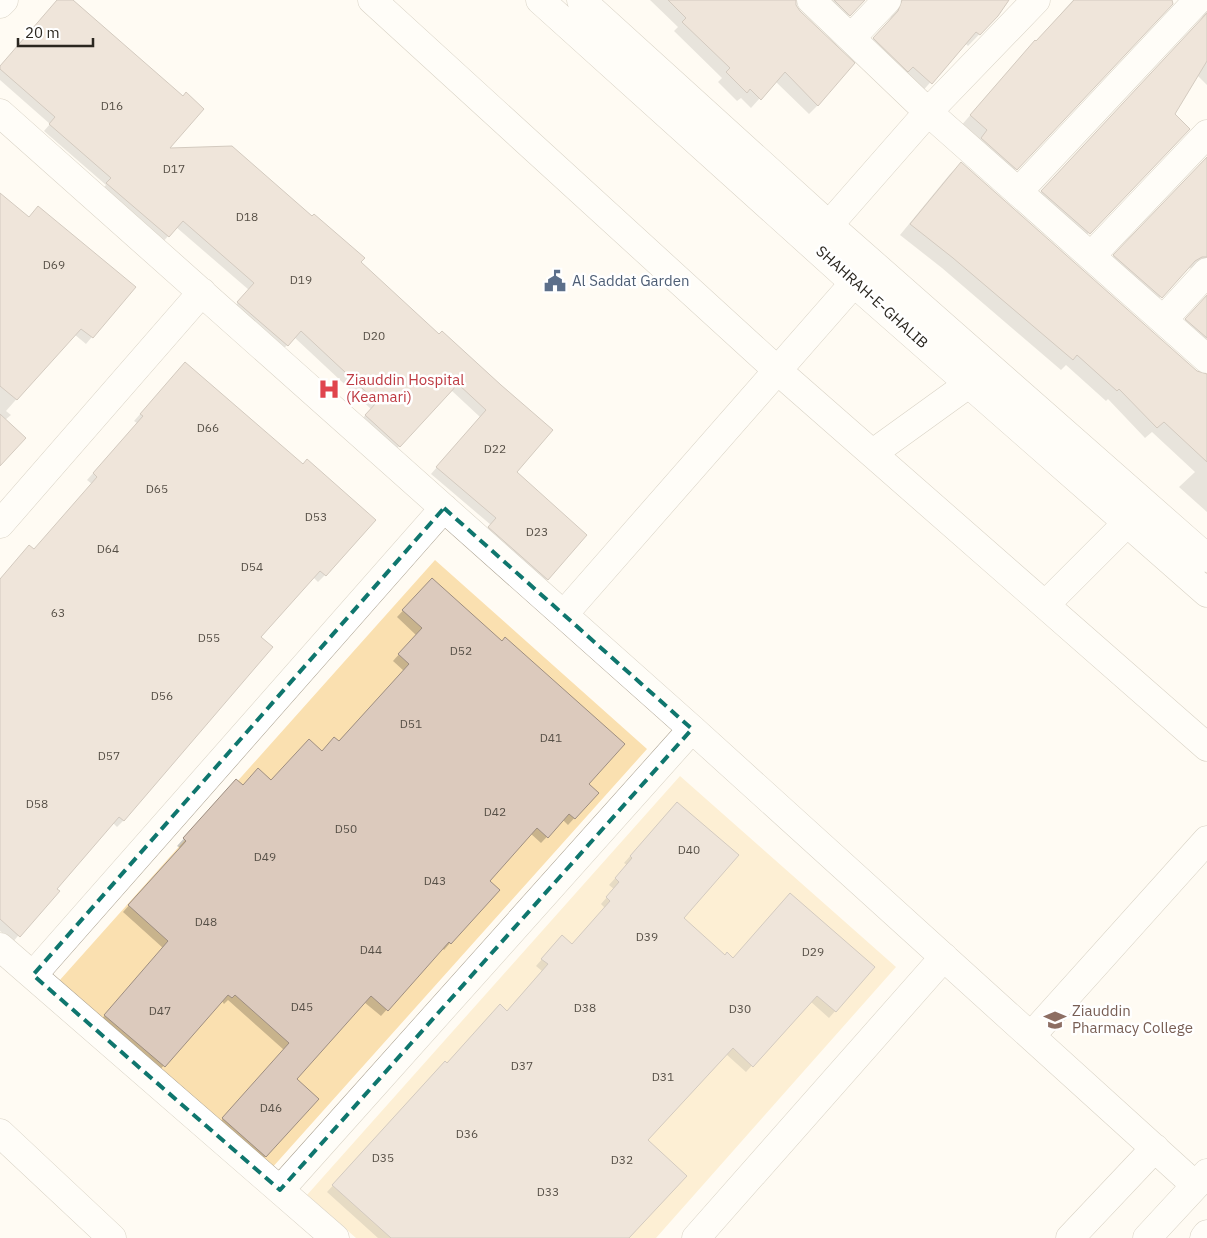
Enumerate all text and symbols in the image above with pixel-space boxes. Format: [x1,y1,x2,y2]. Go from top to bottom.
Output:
scale bar [18,15,92,47]
text: 20 m [25,23,60,42]
house number: D16 [101,98,123,113]
house number: D17 [163,161,185,176]
house number: D18 [236,209,258,224]
street label: SHAHRAH-E-GHALIB [812,241,932,352]
house number: D69 [43,257,65,272]
public building icon: Al Saddat Garden [542,268,568,294]
place label: Al Saddat Garden [572,271,689,290]
house number: D19 [290,272,312,287]
house number: D20 [363,328,385,343]
place label: Ziauddin Hospital (Keamari) [346,370,464,406]
hospital icon: Ziauddin Hospital (Keamari) [316,376,342,402]
house number: D66 [197,420,219,435]
house number: D22 [484,441,506,456]
house number: D65 [146,481,168,496]
house number: D53 [305,509,327,524]
house number: D23 [526,524,548,539]
house number: D64 [97,541,119,556]
house number: D54 [241,559,263,574]
house number: 63 [51,605,65,620]
house number: D55 [198,630,220,645]
house number: D52 [450,643,472,658]
house number: D56 [151,688,173,703]
house number: D51 [400,716,422,731]
house number: D41 [540,730,562,745]
house number: D57 [98,748,120,763]
house number: D58 [26,796,48,811]
house number: D42 [484,804,506,819]
house number: D50 [335,821,357,836]
house number: D40 [678,842,700,857]
house number: D49 [254,849,276,864]
house number: D43 [424,873,446,888]
house number: D48 [195,914,217,929]
house number: D39 [636,929,658,944]
house number: D44 [360,942,382,957]
house number: D29 [802,944,824,959]
house number: D45 [291,999,313,1014]
house number: D38 [574,1000,596,1015]
house number: D30 [729,1001,751,1016]
place label: Ziauddin Pharmacy College [1072,1001,1193,1037]
house number: D47 [149,1003,171,1018]
school or university icon: Ziauddin Pharmacy College [1042,1007,1068,1033]
house number: D37 [511,1058,533,1073]
house number: D31 [652,1069,674,1084]
house number: D46 [260,1100,282,1115]
house number: D36 [456,1126,478,1141]
house number: D35 [372,1150,394,1165]
house number: D32 [611,1152,633,1167]
house number: D33 [537,1184,559,1199]

